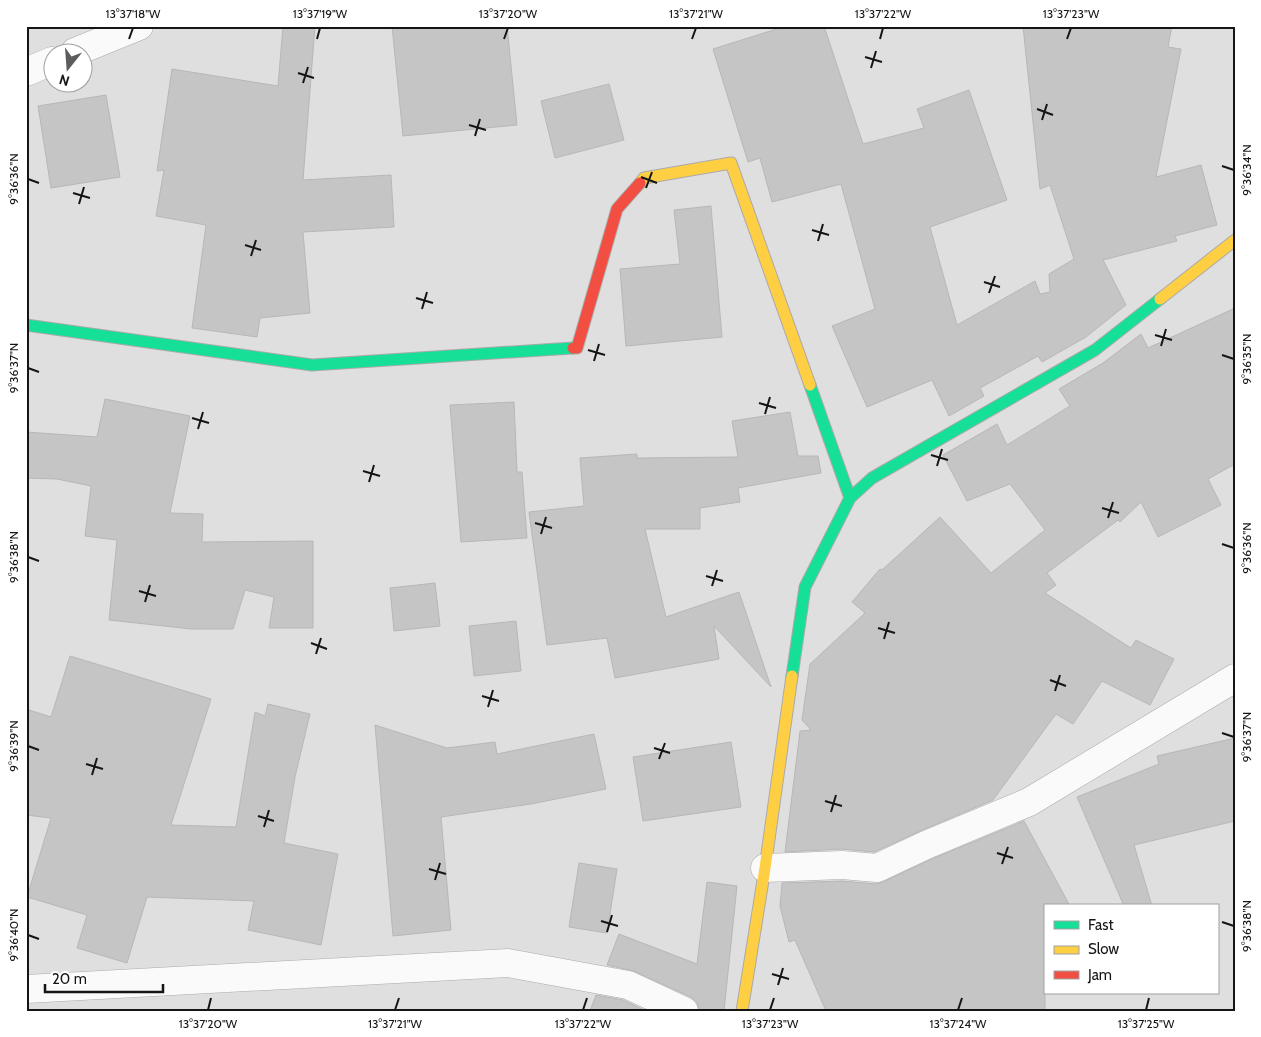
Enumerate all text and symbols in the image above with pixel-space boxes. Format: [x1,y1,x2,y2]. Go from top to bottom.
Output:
text: 13°37'18"W [106,6,161,21]
text: 13°37'19"W [293,6,348,21]
text: 13°37'20"W [479,6,538,21]
text: 13°37'21"W [669,6,724,21]
text: 13°37'22"W [855,6,912,21]
text: 13°37'23"W [1043,6,1100,21]
north arrow [42,42,92,92]
text: N [57,70,72,90]
text: 9°36'34"N [1239,144,1254,196]
text: 9°36'36"N [6,153,21,205]
text: 9°36'35"N [1239,334,1254,384]
text: 9°36'37"N [6,343,21,393]
text: 9°36'36"N [1239,522,1254,574]
text: 9°36'38"N [6,531,21,583]
text: 9°36'37"N [1239,712,1254,762]
text: 9°36'39"N [6,720,21,772]
text: 9°36'38"N [1239,900,1254,952]
legend [1044,904,1218,994]
text: 9°36'40"N [6,908,21,962]
text: Fast [1088,916,1113,934]
text: Slow [1088,940,1119,958]
scale bar [45,962,162,994]
text: Jam [1087,966,1112,984]
text: 20 m [52,970,87,988]
text: 13°37'20"W [179,1016,238,1031]
text: 13°37'21"W [368,1016,423,1031]
text: 13°37'22"W [555,1016,612,1031]
text: 13°37'23"W [742,1016,799,1031]
text: 13°37'24"W [930,1016,987,1031]
text: 13°37'25"W [1118,1016,1175,1031]

